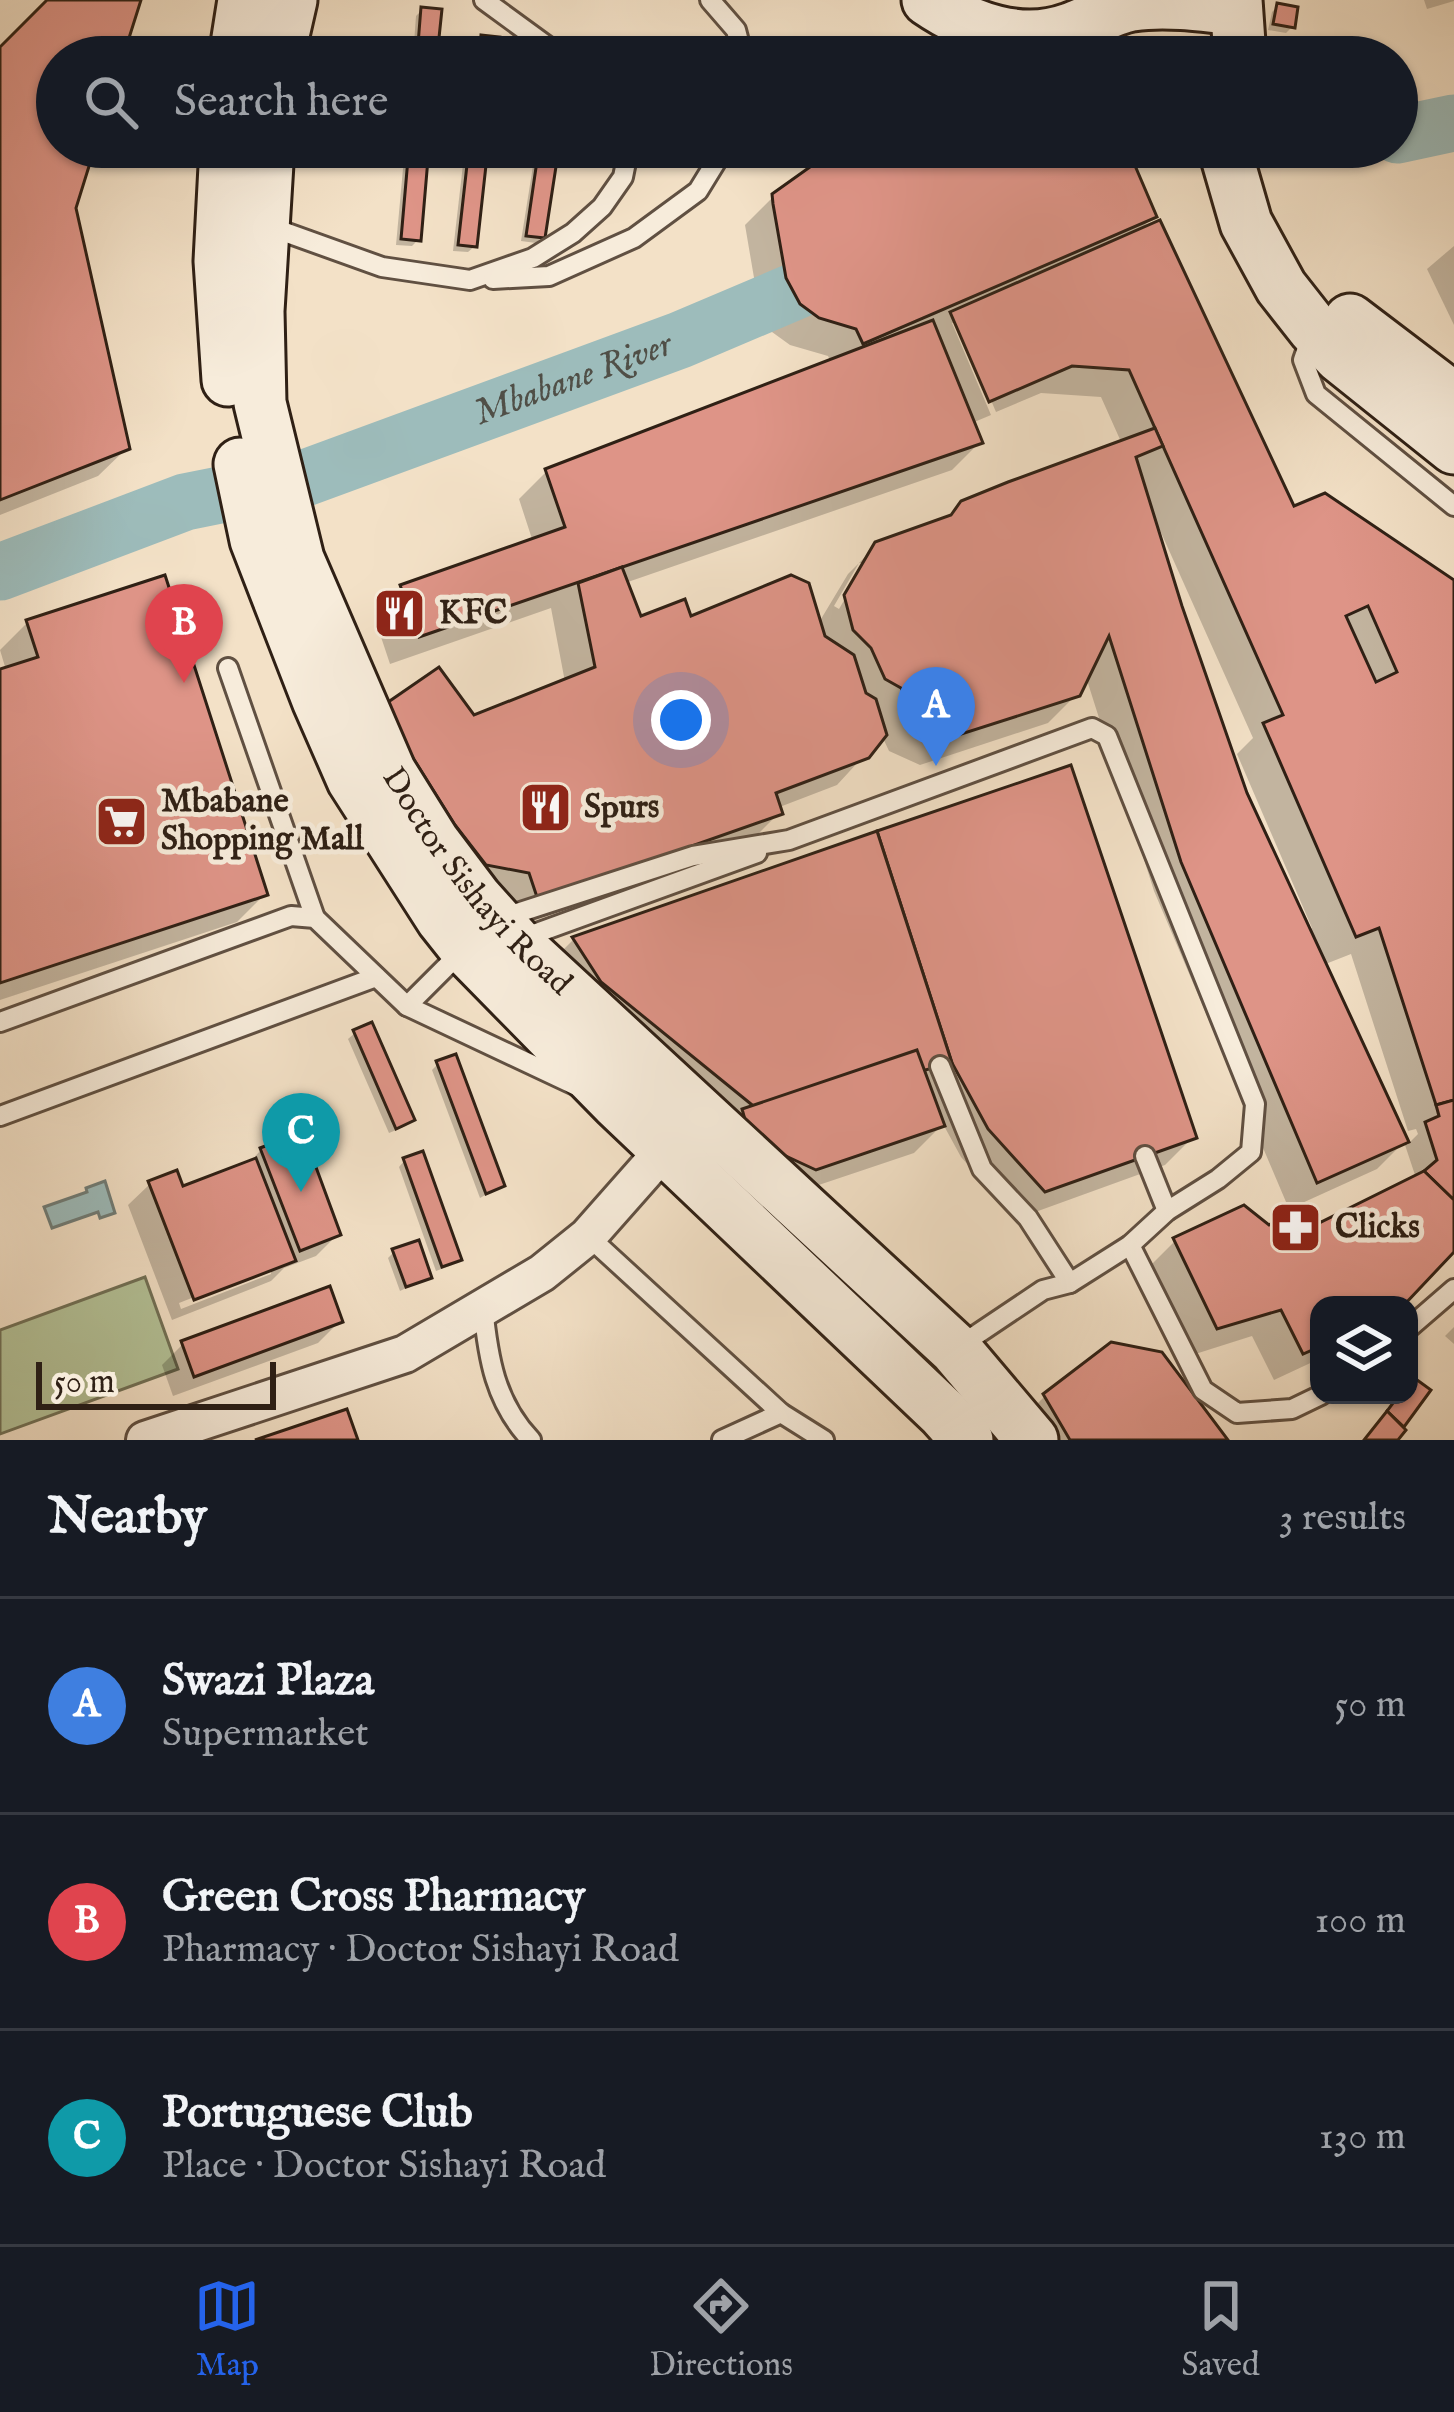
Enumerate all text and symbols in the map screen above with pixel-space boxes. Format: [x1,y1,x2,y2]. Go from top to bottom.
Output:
search box [36,36,1418,168]
icon: search [78,69,144,135]
text: Search here [174,74,388,131]
water label: Mbabane River [468,321,680,437]
pin: B [145,584,223,683]
restaurant icon: KFC [372,586,428,642]
place label: KFC [439,593,507,635]
pin: A [897,667,975,766]
your location [651,690,711,750]
street label: Doctor Sishayi Road [372,760,581,1005]
restaurant icon: Spurs [517,780,573,836]
place label: Mbabane Shopping Mall [161,781,365,861]
place label: Spurs [584,787,659,829]
supermarket icon: Mbabane Shopping Mall [94,793,150,849]
pin: C [262,1093,340,1192]
pharmacy icon: Clicks [1268,1200,1324,1256]
place label: Clicks [1335,1207,1420,1249]
map controls [1310,1296,1418,1404]
button: layers [1310,1296,1418,1404]
scale bar [36,1356,276,1409]
text: 50 m [54,1362,115,1404]
text: Nearby [48,1486,207,1551]
text: 3 results [1279,1494,1406,1543]
text: Swazi Plaza [162,1653,374,1710]
text: A [74,1681,100,1730]
text: 50 m [1334,1681,1406,1730]
text: Supermarket [162,1710,369,1759]
text: Green Cross Pharmacy [162,1869,585,1926]
text: B [74,1897,100,1946]
text: 100 m [1315,1897,1406,1946]
text: Pharmacy · Doctor Sishayi Road [162,1926,679,1975]
text: Portuguese Club [162,2085,473,2142]
text: C [73,2113,101,2162]
text: 130 m [1319,2113,1406,2162]
text: Place · Doctor Sishayi Road [162,2142,606,2191]
tab: Map [194,2273,260,2387]
tab: Directions [649,2273,793,2387]
tab: Saved [1182,2273,1260,2387]

